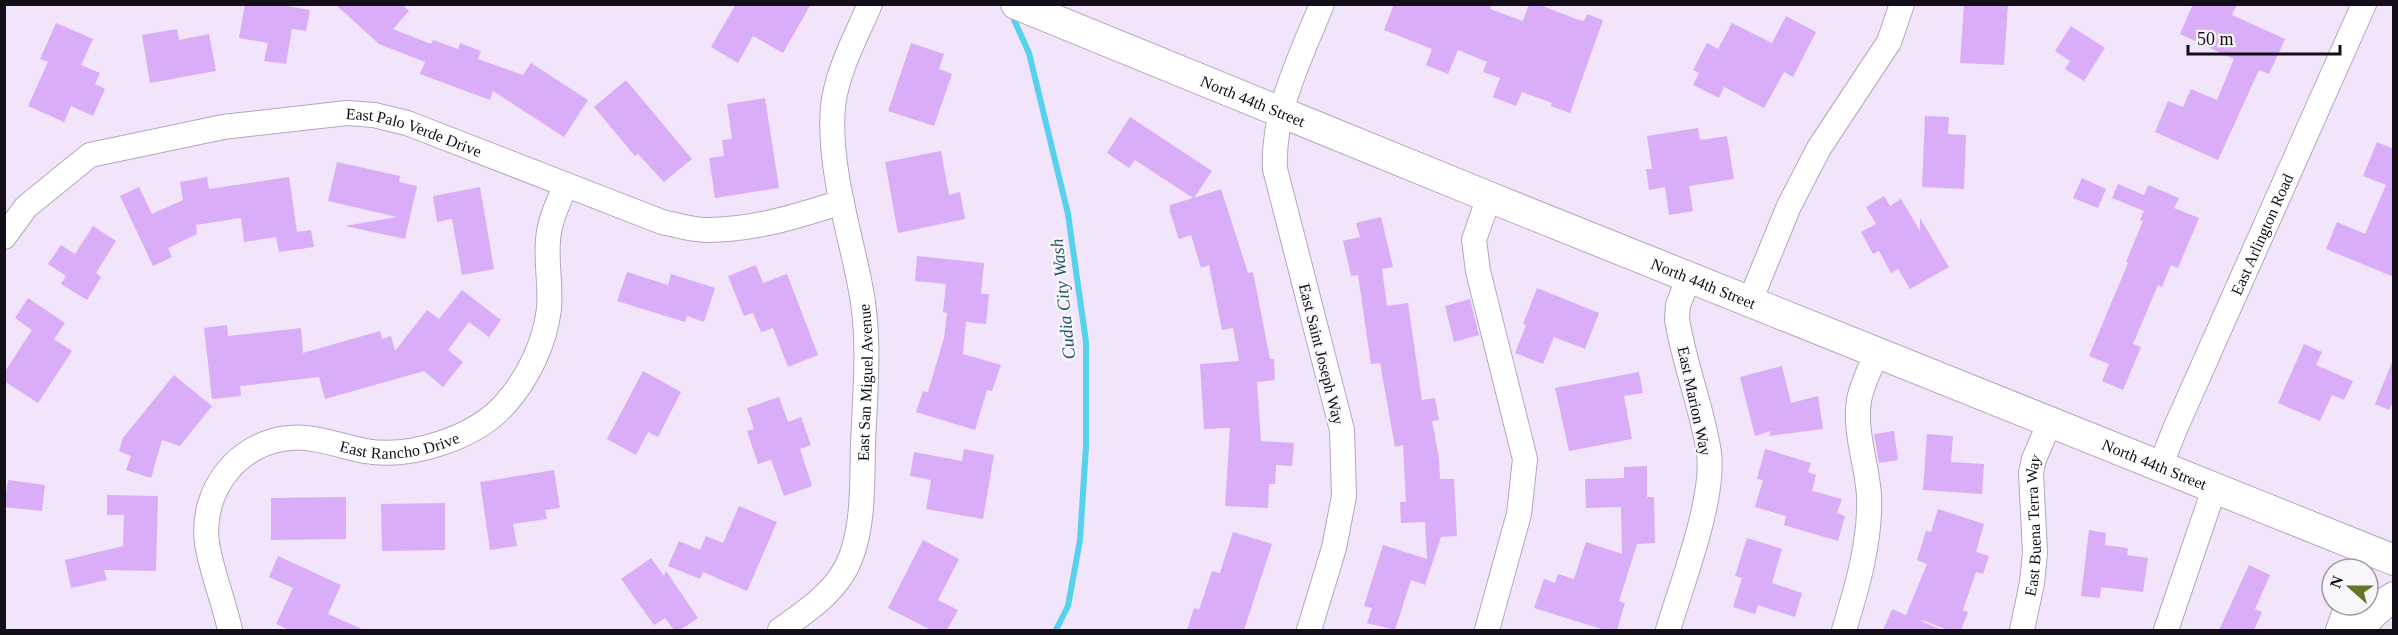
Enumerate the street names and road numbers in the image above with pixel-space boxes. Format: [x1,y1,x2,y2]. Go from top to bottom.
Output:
street label: North 44th Street [1198,72,1308,130]
street label: East Palo Verde Drive [345,105,484,160]
street label: East Arlington Road [2228,171,2296,298]
street label: North 44th Street [1649,255,1759,312]
street label: East Saint Joseph Way [1295,282,1347,427]
street label: East San Miguel Avenue [855,303,876,461]
street label: East Marion Way [1674,345,1714,458]
street label: East Rancho Drive [338,429,462,462]
street label: North 44th Street [2100,436,2210,493]
street label: East Buena Terra Way [2021,452,2045,598]

